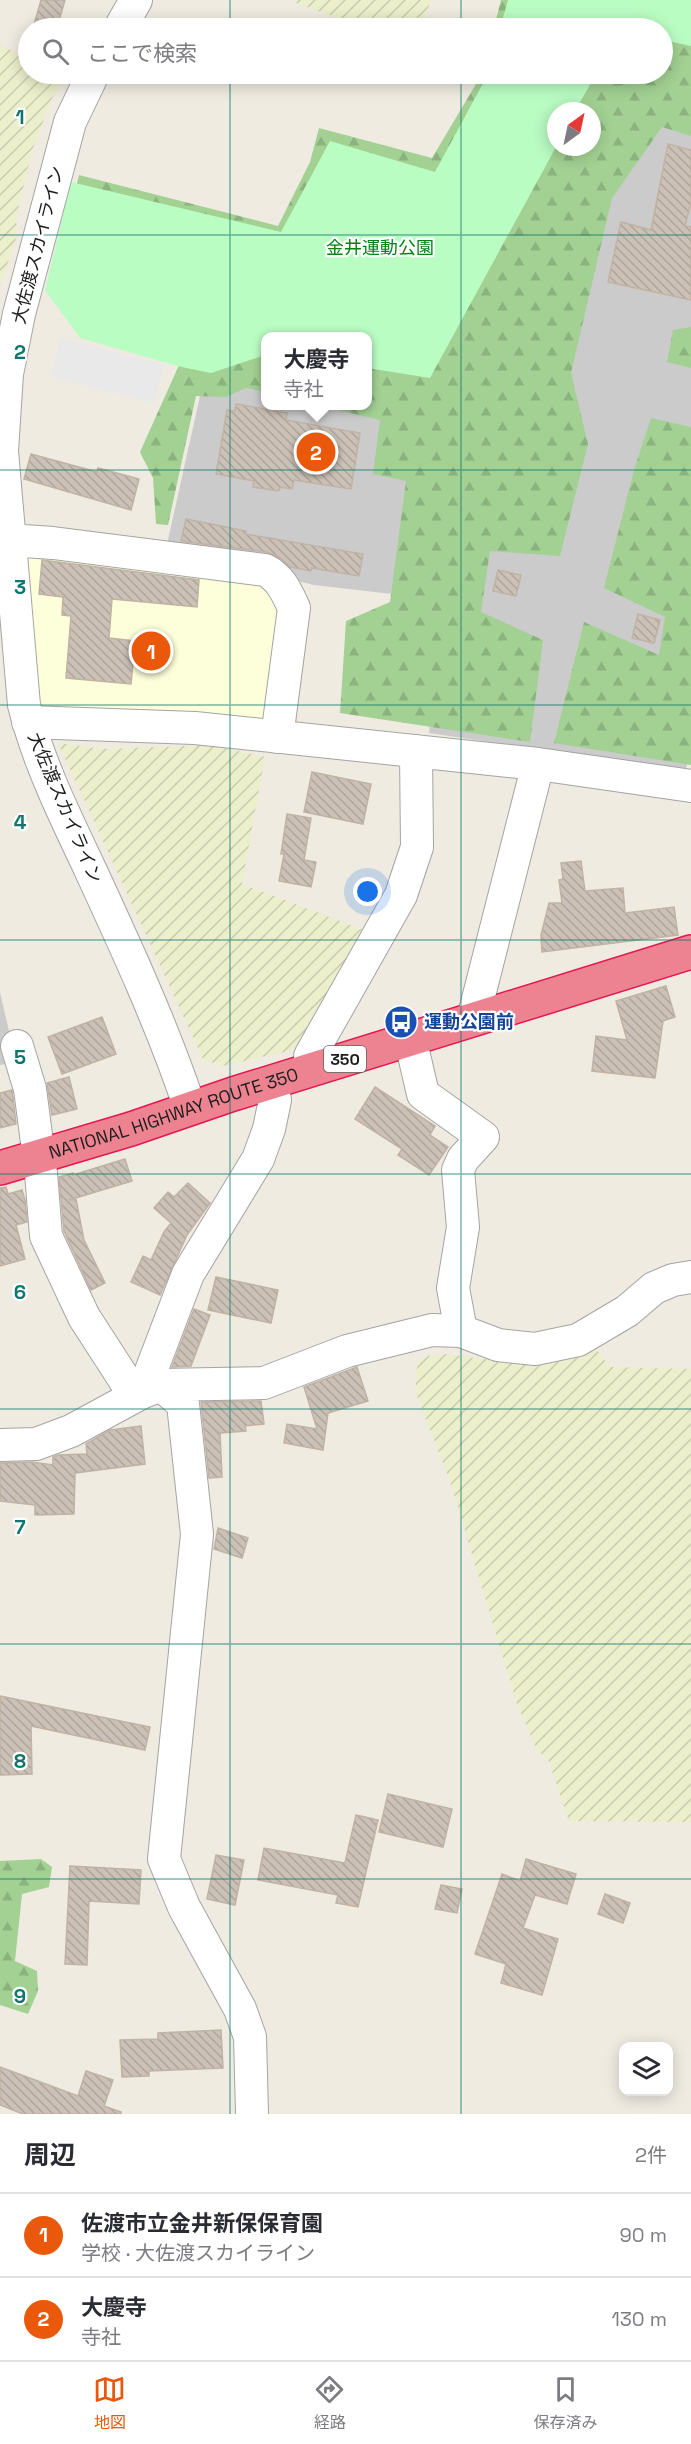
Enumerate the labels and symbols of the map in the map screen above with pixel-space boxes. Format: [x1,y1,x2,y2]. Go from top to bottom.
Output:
north arrow [547,102,601,156]
text: 1 [15,104,25,130]
street label: 大佐渡スカイライン [7,164,68,326]
park label: 金井運動公園 [326,236,434,259]
text: 2 [14,339,26,365]
pin: 2 [296,430,336,474]
text: 3 [14,574,26,600]
pin: 1 [132,628,170,674]
street label: 大佐渡スカイライン [23,729,108,887]
text: 4 [14,809,27,835]
your location [353,877,382,906]
bus stop icon: 運動公園前 [383,1004,419,1040]
place label: 運動公園前 [424,1010,514,1033]
text: 5 [14,1044,26,1070]
road number: 350 [324,1046,366,1072]
street label: NATIONAL HIGHWAY ROUTE 350 [46,1062,301,1164]
text: 6 [14,1279,26,1305]
text: 7 [14,1514,26,1540]
text: 8 [14,1748,26,1774]
text: 9 [14,1983,26,2009]

